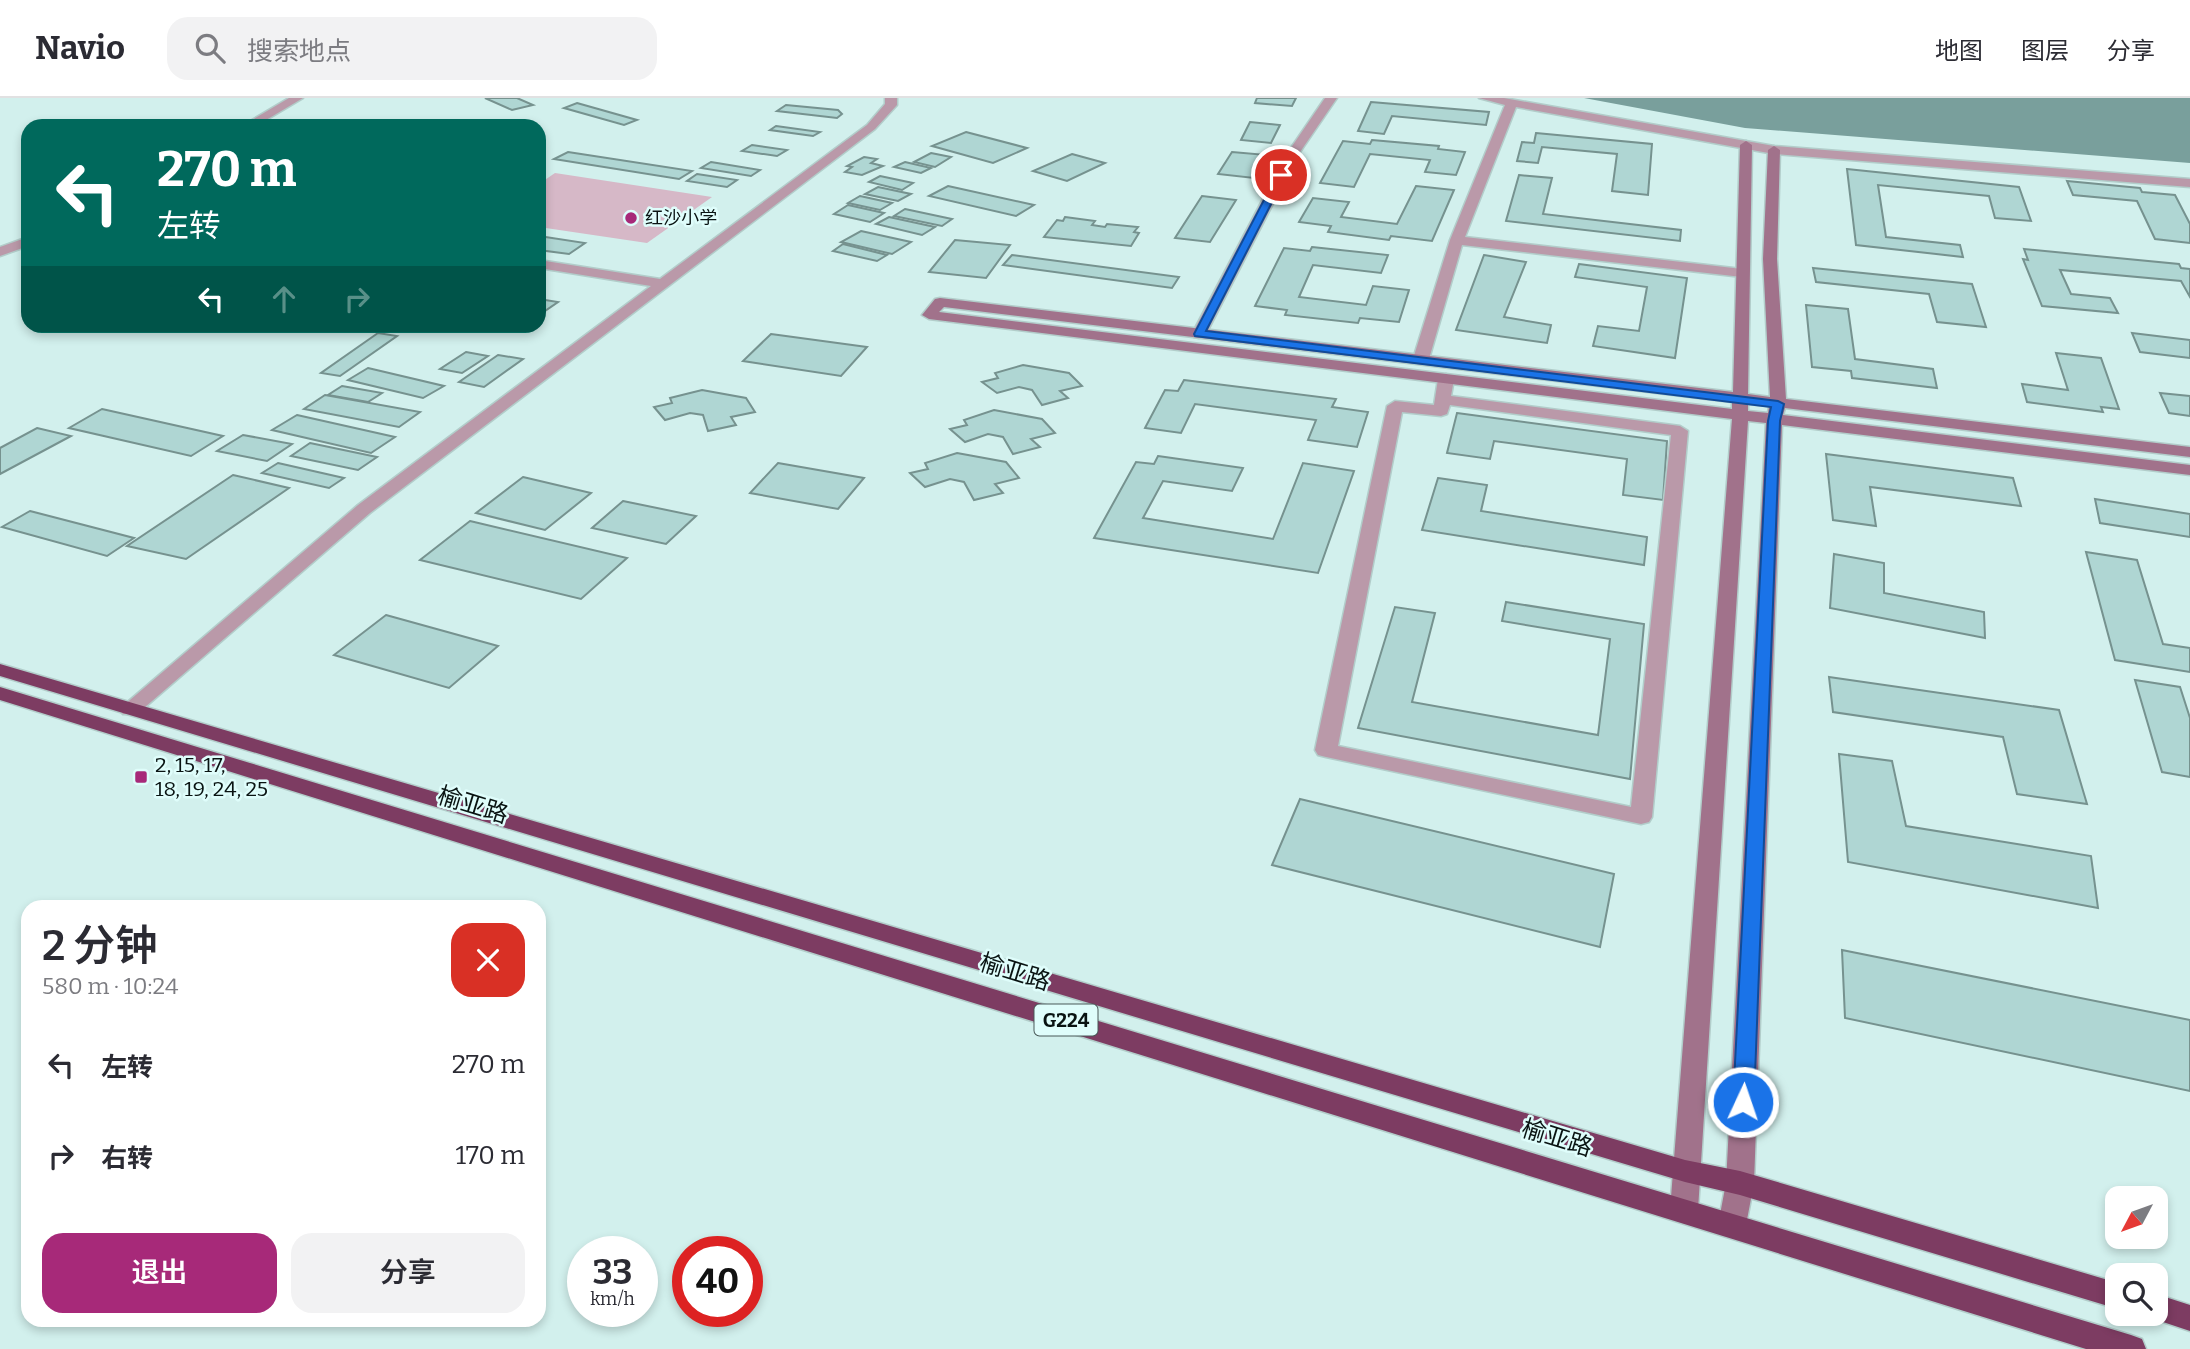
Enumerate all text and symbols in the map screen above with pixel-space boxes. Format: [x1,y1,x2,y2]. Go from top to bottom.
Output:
search box [167,17,657,80]
text: Navio [35,28,125,68]
icon: search [191,29,229,67]
text: 搜索地点 [247,36,351,67]
text: 地图 [1935,37,1983,65]
text: 图层 [2021,37,2069,65]
text: 分享 [2107,37,2155,65]
text: 270 m [157,140,297,199]
pin [1251,145,1311,205]
icon: left [42,147,133,238]
icon: arrive [1262,156,1300,194]
text: 左转 [157,207,221,245]
place label: 红沙小学 [645,207,717,229]
marker: 红沙小学 [623,210,639,226]
icon: left [192,280,230,318]
icon: ahead [265,280,303,318]
icon: right [338,280,376,318]
place label: 2, 15, 17, 18, 19, 24, 25 [155,752,268,802]
marker: 2, 15, 17, 18, 19, 24, 25 [133,769,149,785]
street label: 榆亚路 [434,781,512,829]
text: 2 分钟 [42,921,157,971]
button: close [451,923,525,997]
street label: 榆亚路 [976,948,1054,996]
text: 580 m · 10:24 [42,972,178,1000]
road number: G224 [1034,1004,1098,1036]
icon: left [42,1046,80,1084]
text: 270 m [452,1049,525,1080]
text: 左转 [101,1052,153,1083]
position arrow [1706,1065,1780,1139]
street label: 榆亚路 [1518,1114,1596,1162]
icon: right [42,1137,80,1175]
text: 170 m [455,1140,525,1171]
text: 右转 [101,1143,153,1174]
north arrow [2105,1186,2168,1250]
map controls [2105,1186,2168,1326]
button: 退出 [42,1233,277,1313]
button: 分享 [291,1233,525,1313]
speed limit sign: 40 [672,1236,763,1327]
text: 33 [593,1251,632,1293]
button: search [2105,1263,2168,1326]
text: km/h [590,1288,635,1310]

